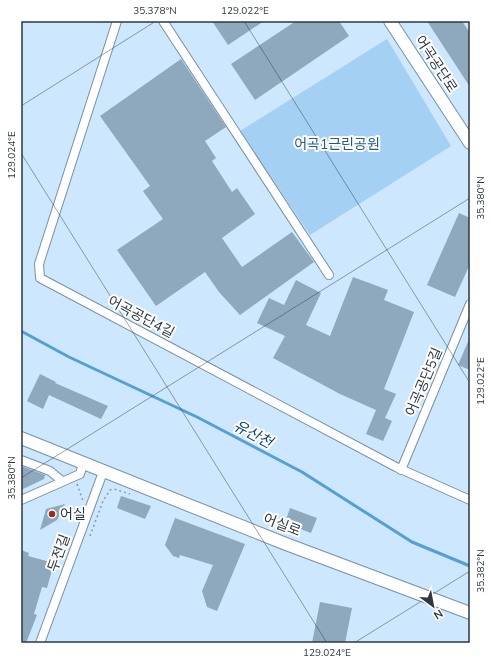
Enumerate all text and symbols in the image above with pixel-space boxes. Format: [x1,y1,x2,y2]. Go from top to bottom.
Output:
text: 35.378°N [133,4,177,18]
text: 129.022°E [221,4,269,18]
street label: 어곡공단로 [410,32,462,96]
text: 129.024°E [5,131,19,179]
park label: 어곡1근린공원 [294,135,380,154]
text: 35.380°N [474,176,488,220]
street label: 어곡공단4길 [104,292,178,342]
street label: 어곡공단5길 [401,345,447,419]
text: 129.022°E [474,357,488,405]
water label: 유산천 [230,415,278,454]
text: 35.380°N [5,456,19,500]
place label: 어실 [60,505,86,524]
marker: 어실 [47,509,57,519]
street label: 어실로 [261,509,304,541]
street label: 두전길 [43,532,75,574]
text: 35.382°N [474,549,488,593]
north arrow [413,586,453,626]
text: N [431,606,446,623]
text: 129.024°E [303,646,351,660]

